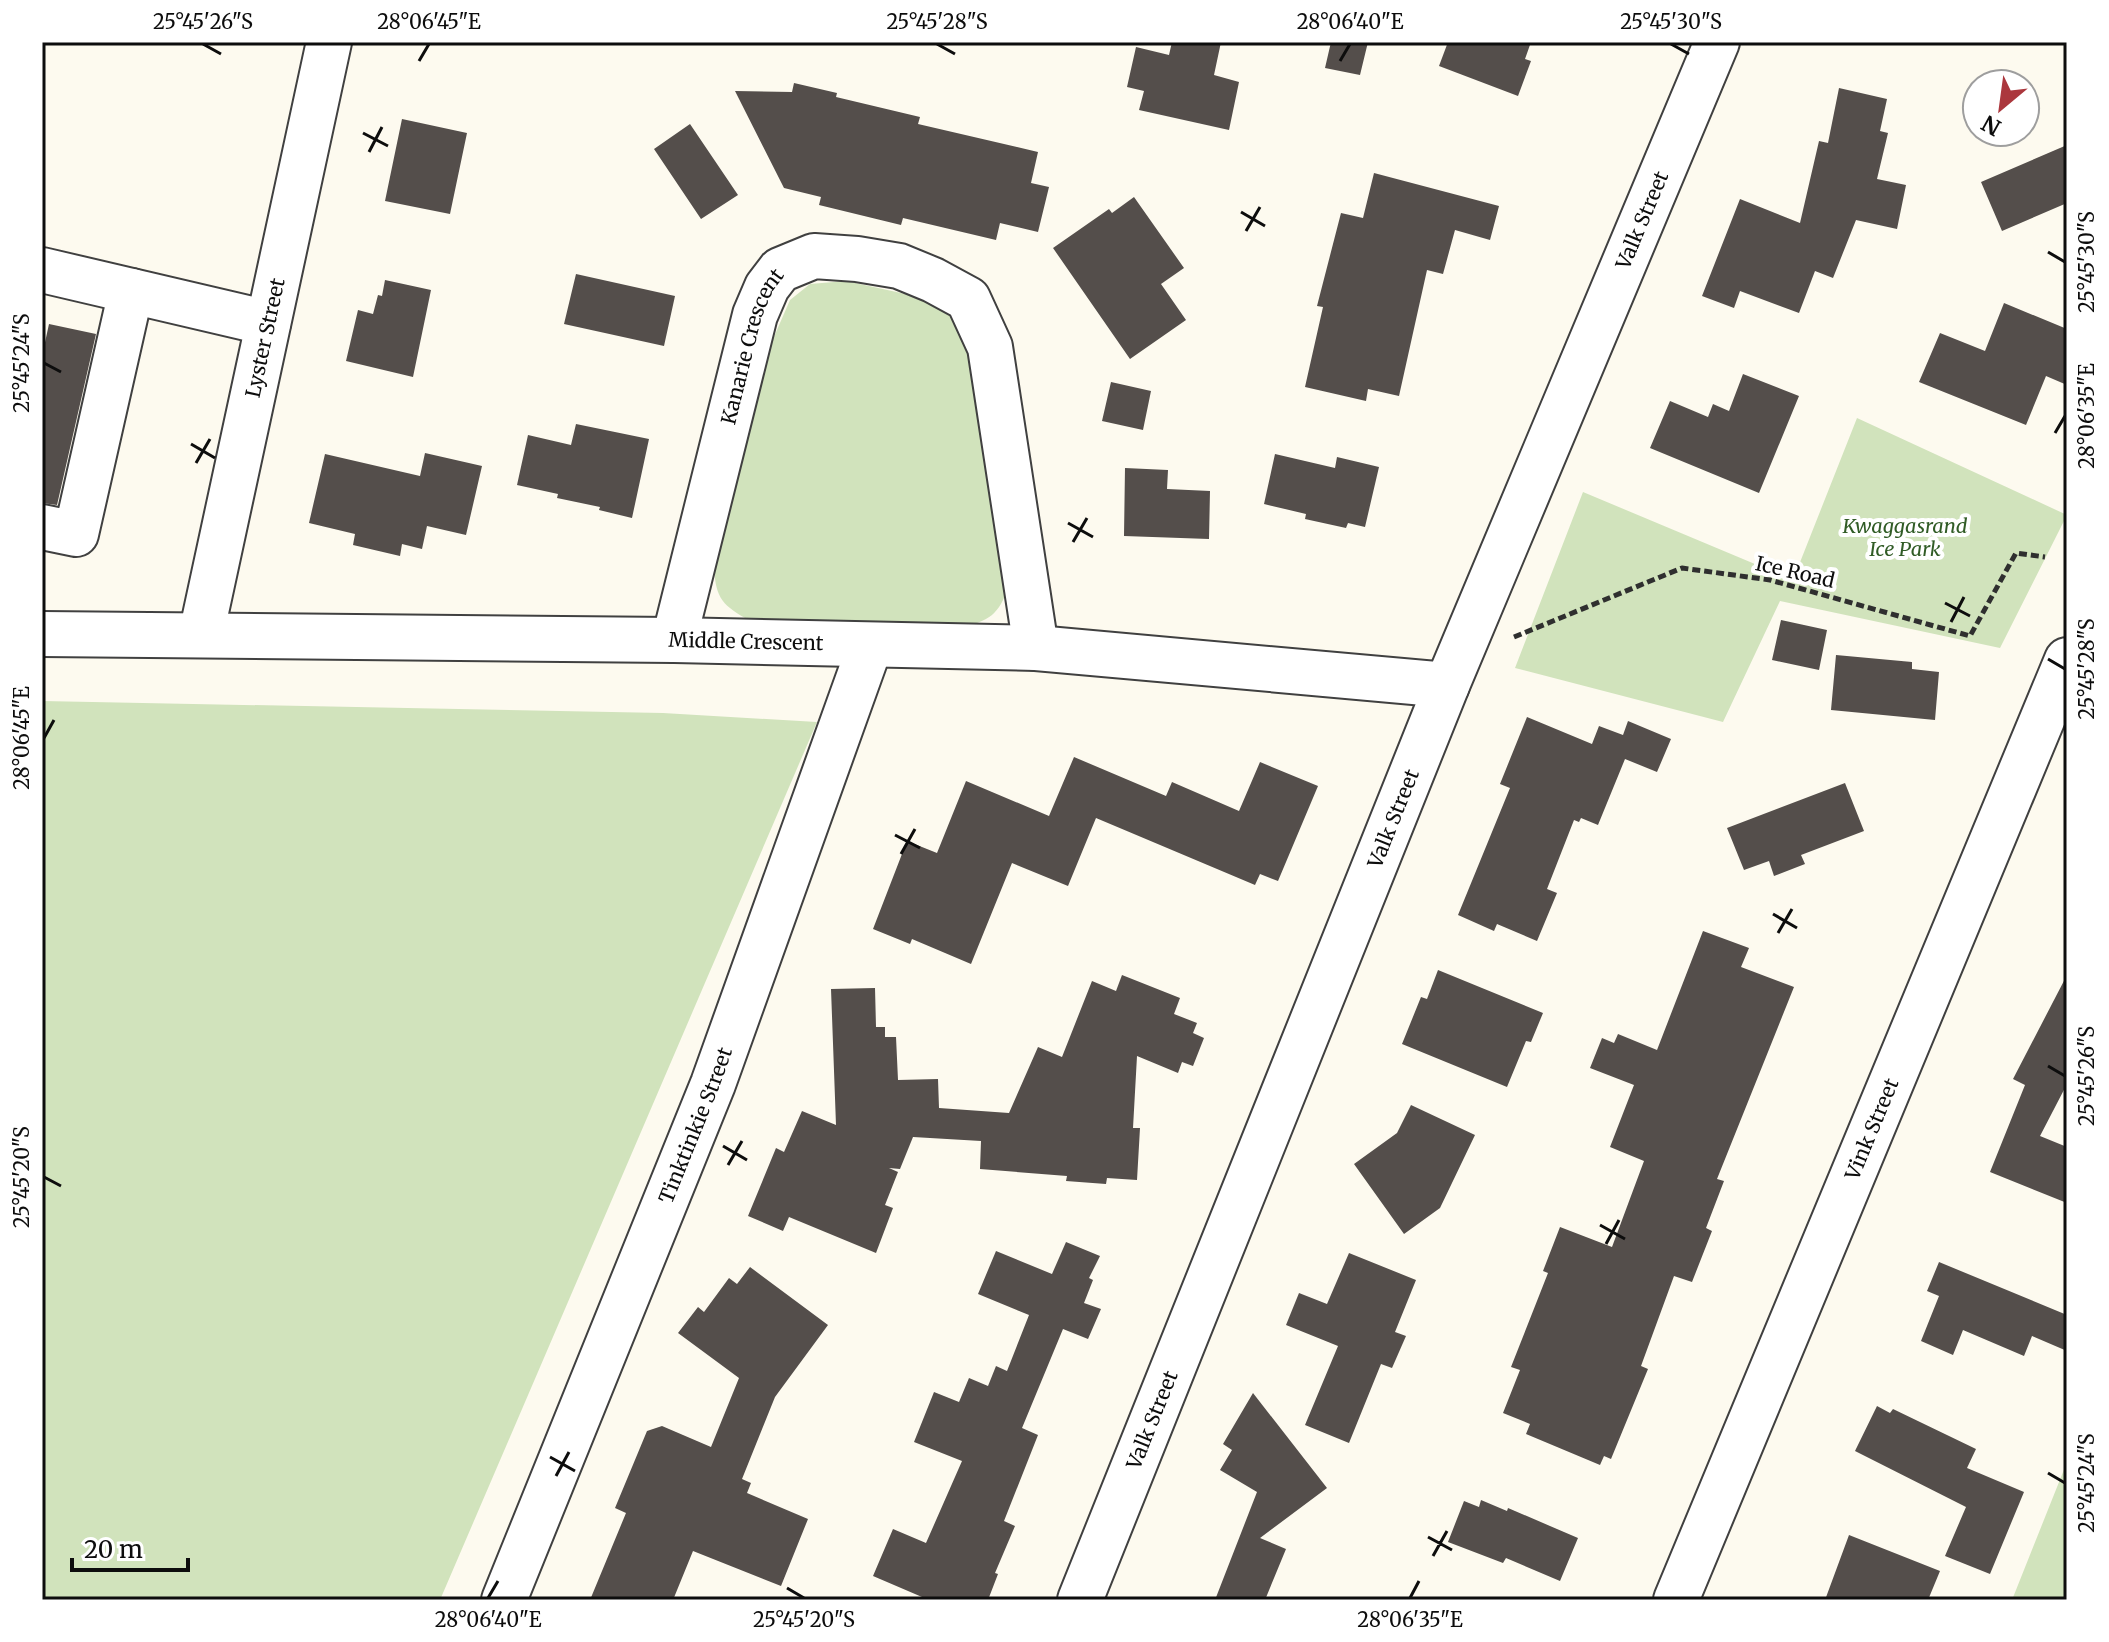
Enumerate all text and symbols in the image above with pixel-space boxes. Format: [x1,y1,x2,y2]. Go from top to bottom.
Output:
text: 25°45'26"S [153,9,253,34]
text: 28°06'45"E [377,9,481,34]
text: 25°45'28"S [886,9,988,34]
text: 28°06'40"E [1297,9,1404,34]
text: 25°45'30"S [1620,9,1722,34]
north arrow [1961,68,2041,148]
text: N [1976,109,2006,142]
street label: Valk Street [1610,167,1673,274]
text: 25°45'30"S [2074,211,2099,313]
street label: Kanarie Crescent [715,263,789,427]
street label: Lyster Street [240,276,290,400]
text: 25°45'24"S [9,313,34,413]
text: 28°06'35"E [2074,363,2099,469]
park label: Kwaggasrand Ice Park [1842,513,1968,561]
street label: Ice Road [1753,550,1837,593]
text: 25°45'28"S [2074,618,2099,720]
street label: Middle Crescent [668,627,824,655]
text: 28°06'45"E [9,686,34,790]
street label: Valk Street [1362,765,1424,872]
text: 25°45'26"S [2074,1026,2099,1126]
street label: Tinktinkie Street [653,1044,737,1207]
street label: Vink Street [1839,1074,1904,1184]
text: 25°45'20"S [9,1126,34,1228]
street label: Valk Street [1120,1367,1183,1474]
text: 25°45'24"S [2074,1433,2099,1533]
scale bar [72,1522,188,1572]
text: 20 m [84,1534,143,1565]
text: 28°06'40"E [435,1607,542,1632]
text: 25°45'20"S [753,1607,855,1632]
text: 28°06'35"E [1357,1607,1463,1632]

